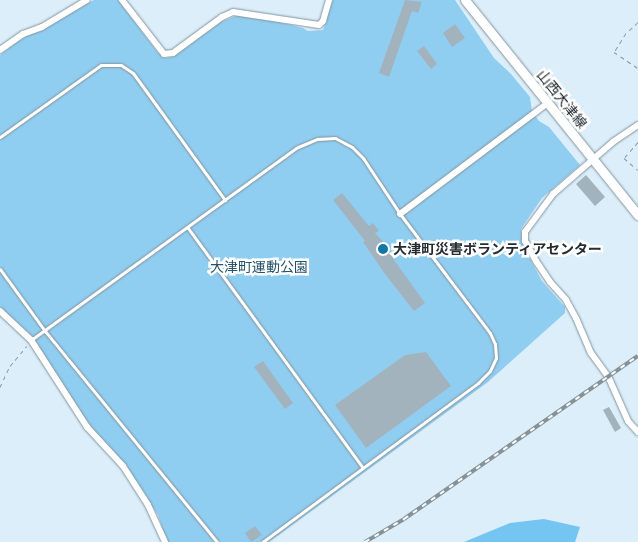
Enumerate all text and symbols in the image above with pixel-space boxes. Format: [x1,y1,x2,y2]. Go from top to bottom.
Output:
street label: 山西大津線 [533,67,591,131]
place label: 大津町災害ボランティアセンター [393,241,603,257]
marker: 大津町災害ボランティアセンター [377,243,389,255]
park label: 大津町運動公園 [210,259,308,275]

